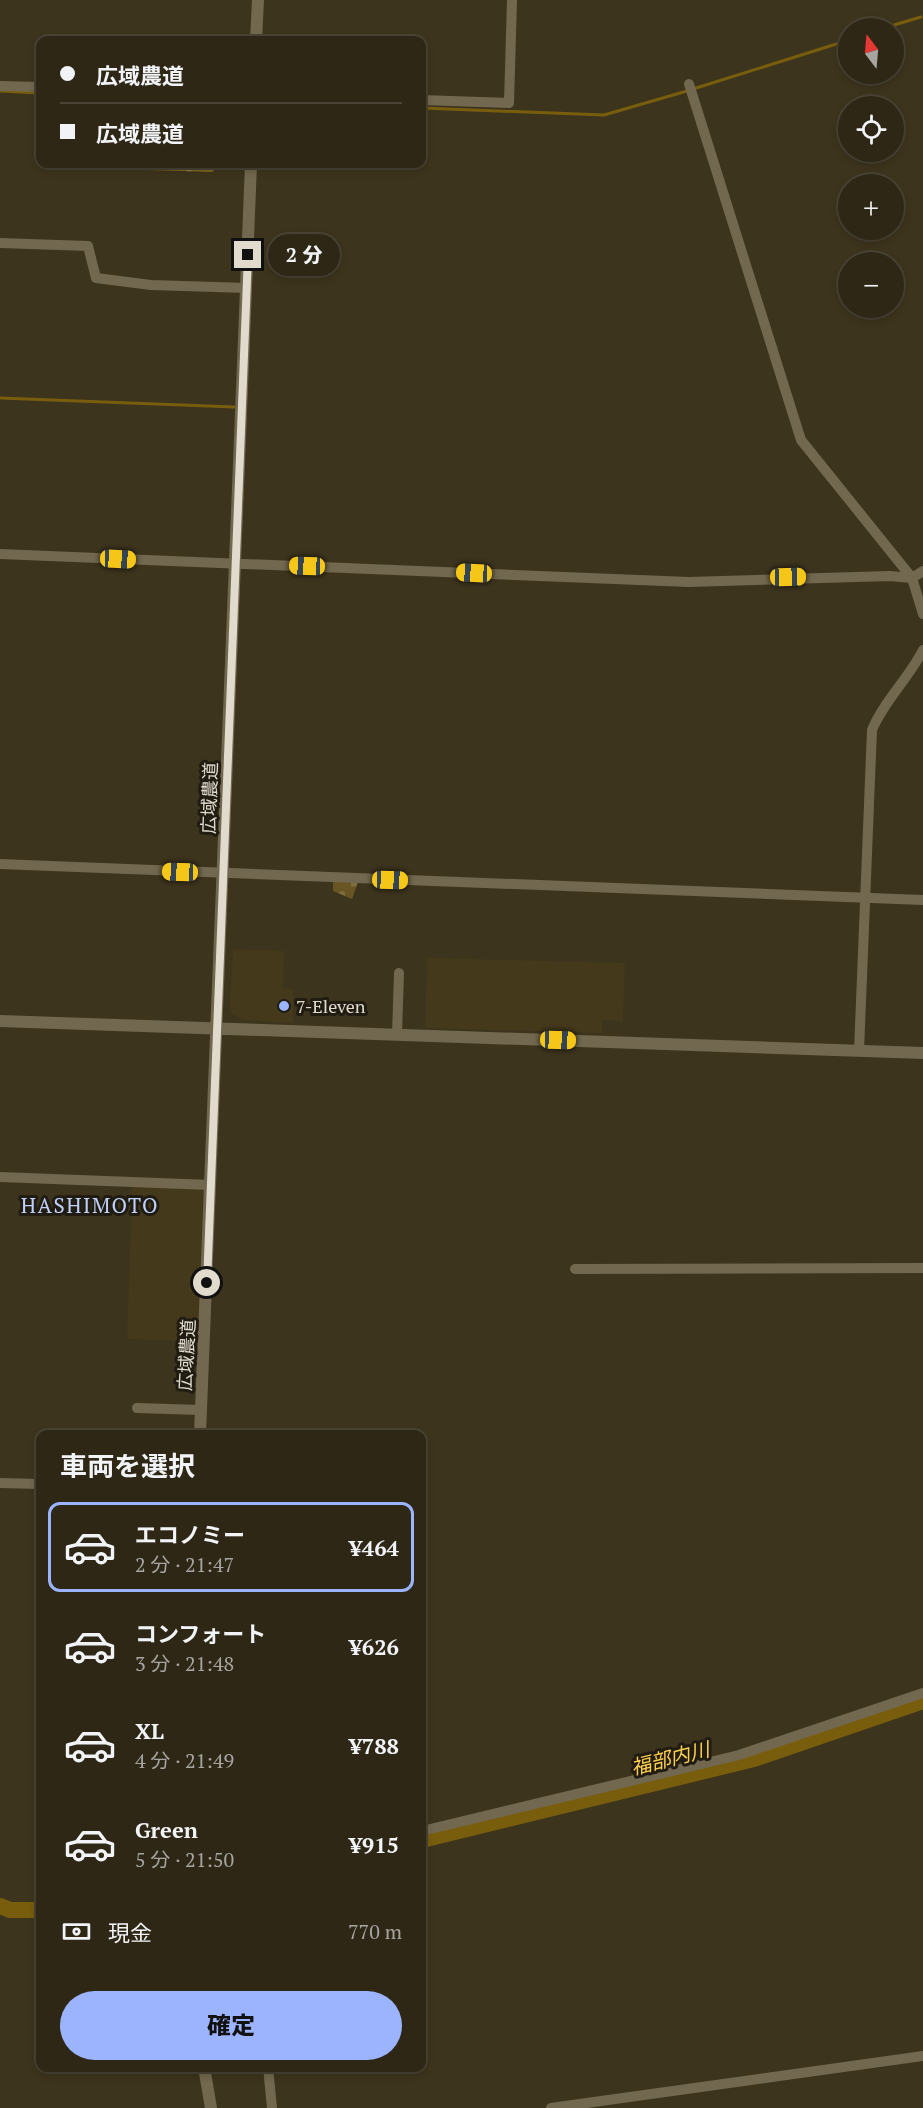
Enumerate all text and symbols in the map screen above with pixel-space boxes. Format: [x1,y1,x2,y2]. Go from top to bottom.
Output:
north arrow [838,18,904,84]
map controls [838,18,904,318]
text: 広域農道 [96,61,184,90]
button: locate [838,96,904,162]
text: 広域農道 [96,119,184,148]
button: + [838,174,904,240]
callout: 2 分 [269,234,341,276]
route end [234,241,261,268]
text: 2 分 [286,241,322,268]
button: − [838,252,904,318]
car [100,549,136,569]
car [289,556,325,576]
car [456,563,492,583]
car [770,568,806,586]
street label: 広域農道 [196,762,222,834]
car [162,862,198,882]
car [372,870,408,890]
place label: 7-Eleven [296,994,366,1018]
marker: 7-Eleven [277,999,291,1013]
car [540,1030,576,1050]
district label: HASHIMOTO [21,1191,159,1219]
route start [193,1269,220,1296]
street label: 広域農道 [172,1318,200,1392]
text: 車両を選択 [60,1448,195,1484]
icon: car [63,1520,117,1574]
text: エコノミー [135,1520,245,1549]
text: ¥464 [349,1533,399,1562]
text: 2 分 · 21:47 [135,1551,234,1578]
icon: car [63,1619,117,1673]
text: コンフォート [135,1619,266,1648]
text: ¥626 [349,1632,399,1661]
text: 3 分 · 21:48 [135,1650,234,1677]
text: XL [135,1716,164,1745]
icon: car [63,1718,117,1772]
text: ¥788 [349,1731,399,1760]
water label: 福部内川 [628,1735,714,1781]
text: 4 分 · 21:49 [135,1747,234,1774]
text: Green [135,1815,198,1844]
icon: car [63,1817,117,1871]
text: ¥915 [349,1830,399,1859]
text: 5 分 · 21:50 [135,1846,234,1873]
icon: cash [60,1915,93,1948]
text: 現金 [108,1918,152,1947]
text: 770 m [348,1918,402,1945]
button: 確定 [60,1991,402,2060]

